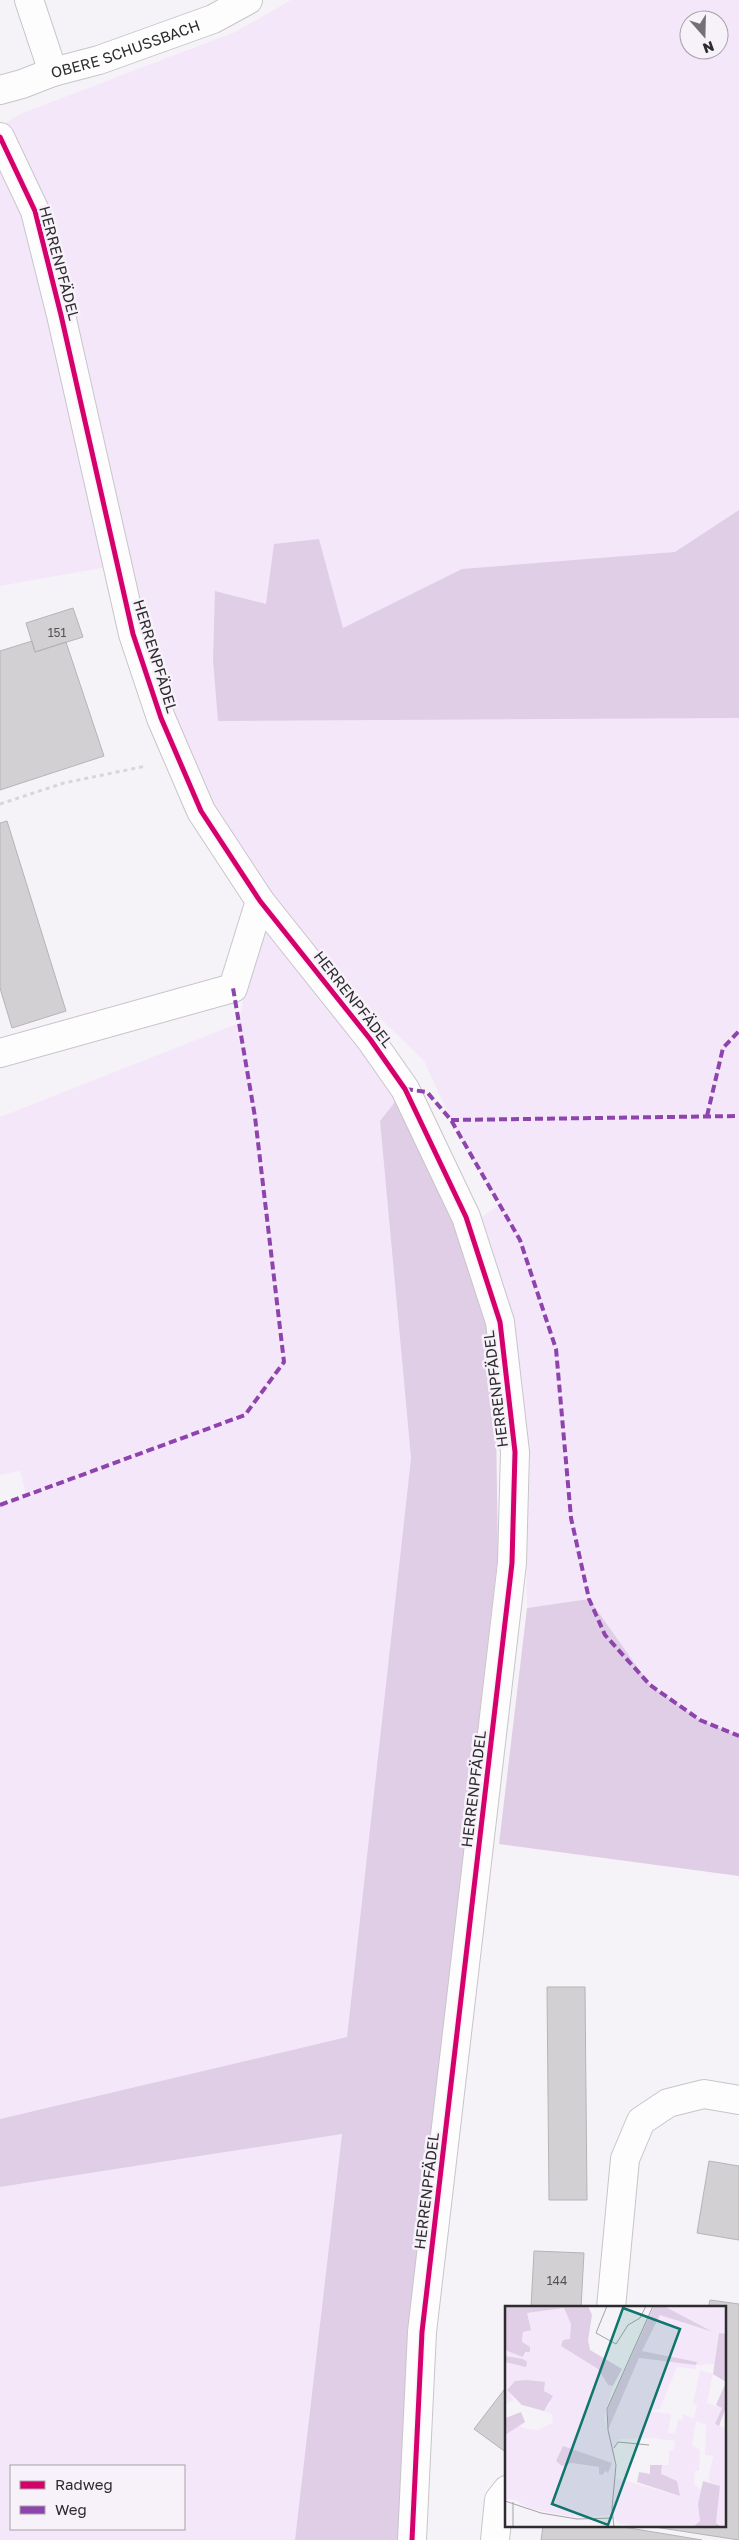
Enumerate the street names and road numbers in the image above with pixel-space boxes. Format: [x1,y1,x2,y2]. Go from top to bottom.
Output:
street label: OBERE SCHUSSBACH [49,16,202,81]
street label: HERRENPFÄDEL [36,204,84,323]
street label: HERRENPFÄDEL [130,597,182,715]
street label: HERRENPFÄDEL [311,947,398,1051]
street label: HERRENPFÄDEL [479,1329,511,1448]
street label: HERRENPFÄDEL [457,1729,489,1848]
street label: HERRENPFÄDEL [410,2131,442,2250]

